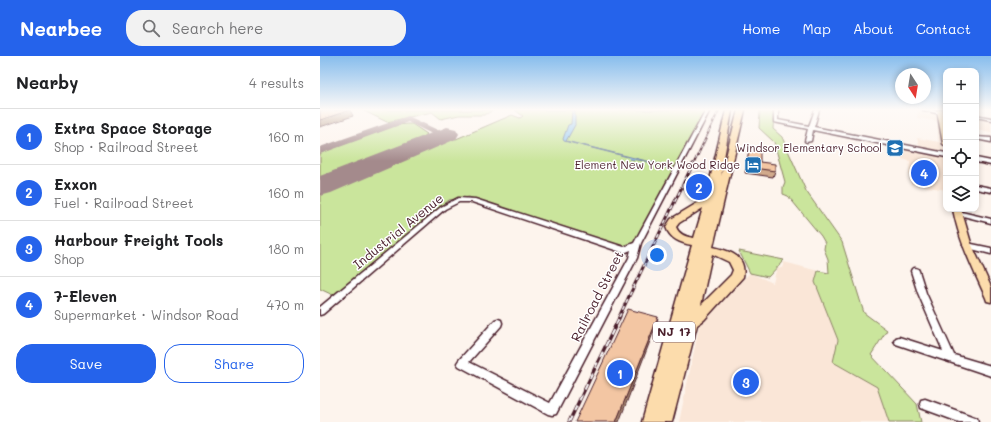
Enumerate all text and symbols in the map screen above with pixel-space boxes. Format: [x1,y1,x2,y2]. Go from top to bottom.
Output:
search box [126,10,406,46]
text: Nearbee [20,16,102,41]
icon: search [140,17,162,39]
text: Search here [172,18,263,38]
text: Home [742,19,780,38]
text: Map [802,19,831,38]
text: About [853,19,894,38]
text: Contact [916,19,971,38]
north arrow [895,68,931,104]
map controls [943,68,979,212]
button: + [943,68,979,104]
text: Nearby [16,71,78,93]
text: 4 results [249,74,304,91]
button: − [943,104,979,140]
text: Extra Space Storage [54,118,212,138]
text: 1 [26,128,32,145]
text: 160 m [268,128,304,145]
text: Shop · Railroad Street [54,138,198,155]
school or university icon: Windsor Elementary School [885,138,905,158]
place label: Windsor Elementary School [736,140,882,155]
button: locate [943,140,979,176]
hotel icon: Element New York Wood Ridge [743,155,763,175]
place label: Element New York Wood Ridge [575,157,740,172]
pin: 4 [911,158,937,188]
pin: 2 [686,172,712,202]
text: Exxon [54,174,97,194]
button: layers [943,176,979,212]
text: 2 [25,184,33,201]
text: 160 m [268,184,304,201]
street label: Industrial Avenue [349,189,446,272]
text: Fuel · Railroad Street [54,194,193,211]
text: Harbour Freight Tools [54,230,223,250]
text: 3 [25,240,33,257]
text: 180 m [268,240,304,257]
your location [647,245,667,265]
street label: Railroad Street [566,247,627,344]
text: Shop [54,250,84,267]
text: 7-Eleven [54,286,117,306]
text: 4 [25,296,33,313]
text: 470 m [267,296,304,313]
text: Supermarket · Windsor Road [54,306,239,323]
road number: NJ 17 [653,322,695,342]
button: Save [16,344,156,383]
button: Share [164,344,304,383]
pin: 1 [607,358,633,388]
pin: 3 [733,367,759,397]

